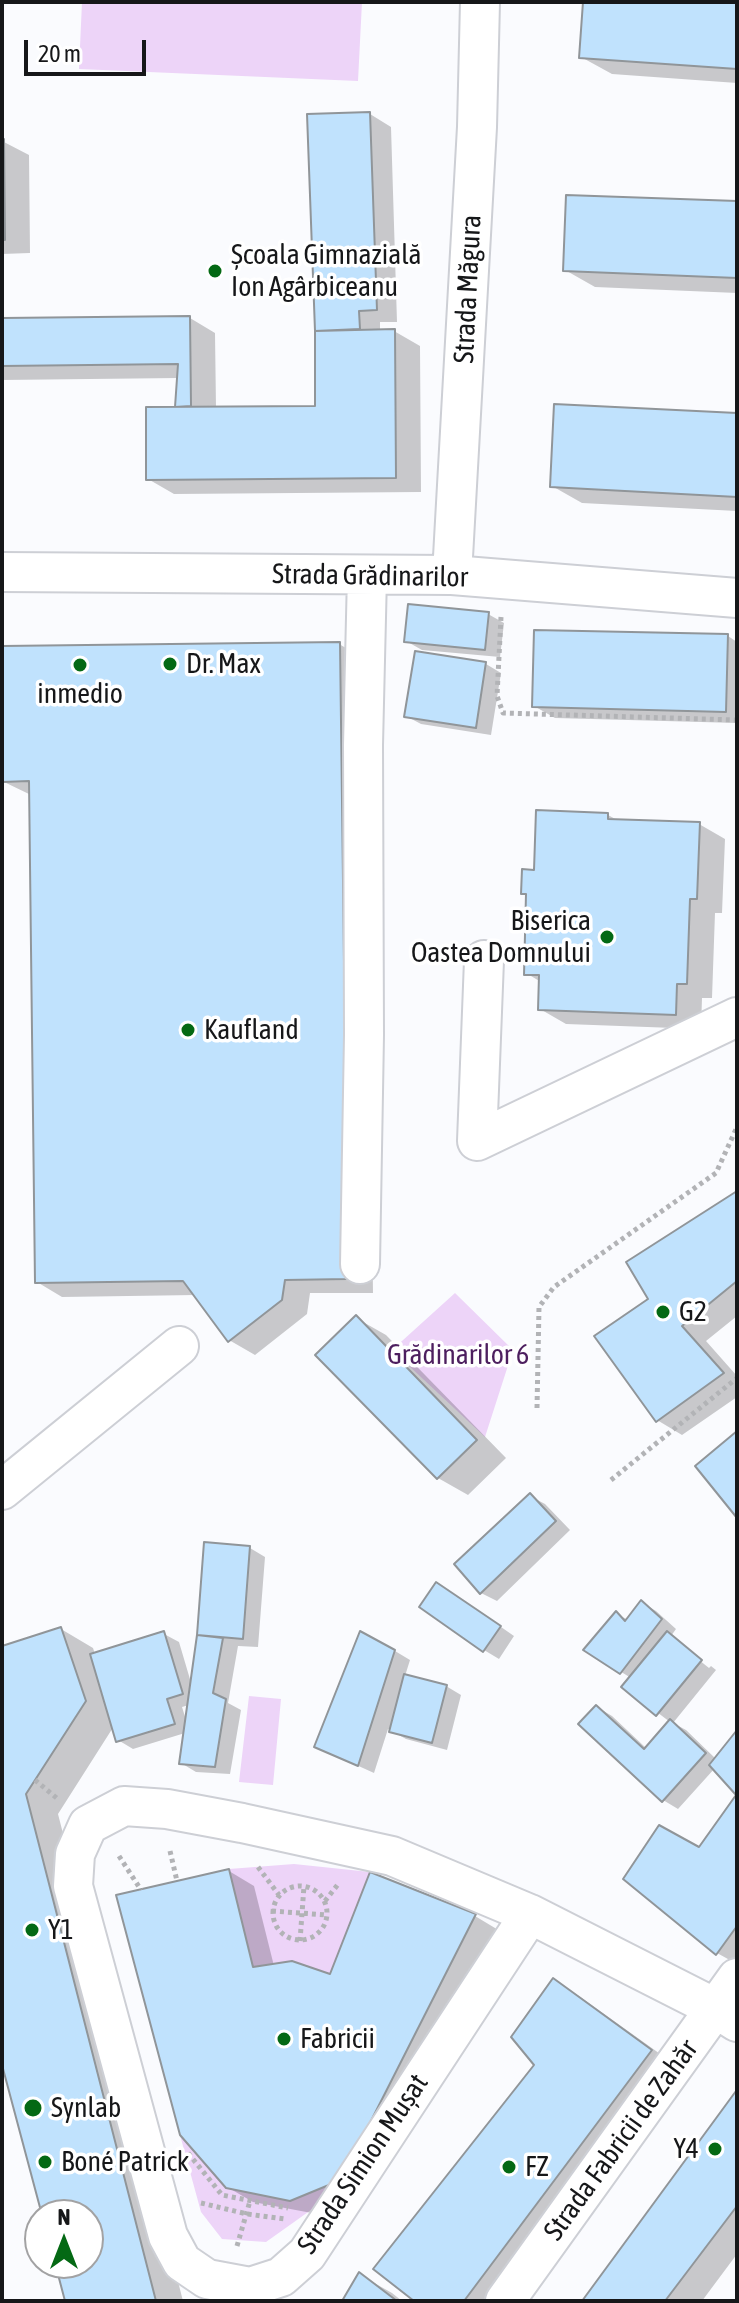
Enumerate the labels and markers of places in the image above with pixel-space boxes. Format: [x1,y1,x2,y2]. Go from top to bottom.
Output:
place label: Școala Gimnazială Ion Agârbiceanu [231,238,422,304]
marker: Școala Gimnazială Ion Agârbiceanu [206,262,224,280]
place label: Dr. Max [186,647,261,681]
marker: Dr. Max [161,655,179,673]
marker: inmedio [71,656,89,674]
place label: inmedio [37,677,123,711]
place label: Biserica Oastea Domnului [411,904,591,970]
marker: Biserica Oastea Domnului [598,928,616,946]
place label: Kaufland [204,1013,299,1047]
marker: Kaufland [179,1021,197,1039]
place label: G2 [679,1295,707,1329]
marker: G2 [654,1303,672,1321]
place label: Y1 [48,1913,74,1947]
marker: Y1 [23,1921,41,1939]
place label: Fabricii [300,2022,375,2056]
marker: Fabricii [275,2030,293,2048]
place label: Synlab [51,2091,121,2125]
marker: Synlab [22,2097,44,2119]
place label: Y4 [673,2132,699,2166]
marker: Y4 [706,2140,724,2158]
place label: Boné Patrick [61,2145,189,2179]
place label: FZ [525,2150,549,2184]
marker: Boné Patrick [36,2153,54,2171]
marker: FZ [500,2158,518,2176]

